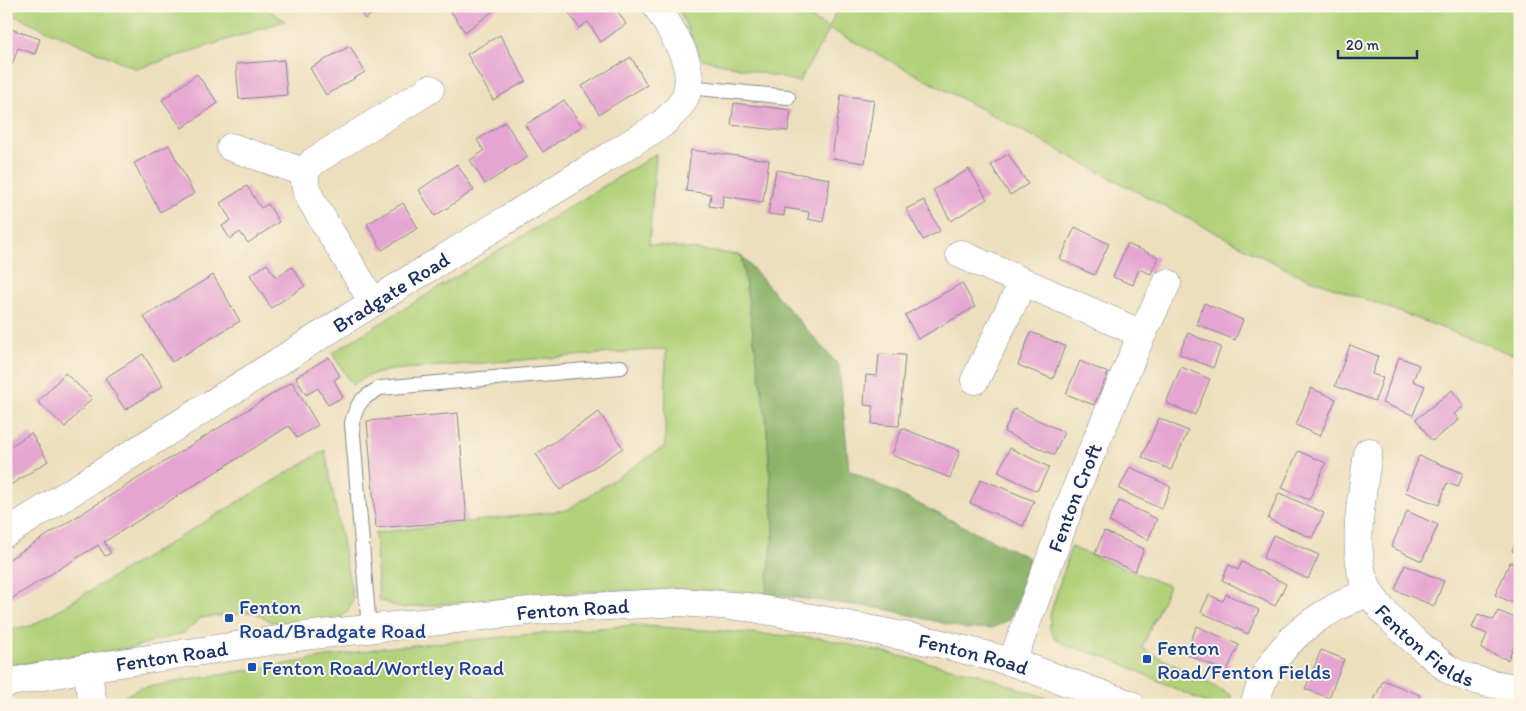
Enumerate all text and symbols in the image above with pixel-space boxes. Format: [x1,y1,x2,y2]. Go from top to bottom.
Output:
scale bar [1338,28,1417,60]
text: 20 m [1346,36,1380,54]
street label: Bradgate Road [328,246,454,337]
street label: Fenton Croft [1041,439,1107,555]
street label: Fenton Road [515,592,630,625]
place label: Fenton Road/Bradgate Road [239,594,426,643]
street label: Fenton Fields [1370,598,1477,691]
marker: Fenton Road/Bradgate Road [223,612,235,624]
street label: Fenton Road [916,627,1033,680]
street label: Fenton Road [114,635,230,676]
place label: Fenton Road/Fenton Fields [1157,635,1331,684]
marker: Fenton Road/Fenton Fields [1141,653,1153,665]
place label: Fenton Road/Wortley Road [262,655,504,680]
marker: Fenton Road/Wortley Road [246,661,258,673]

